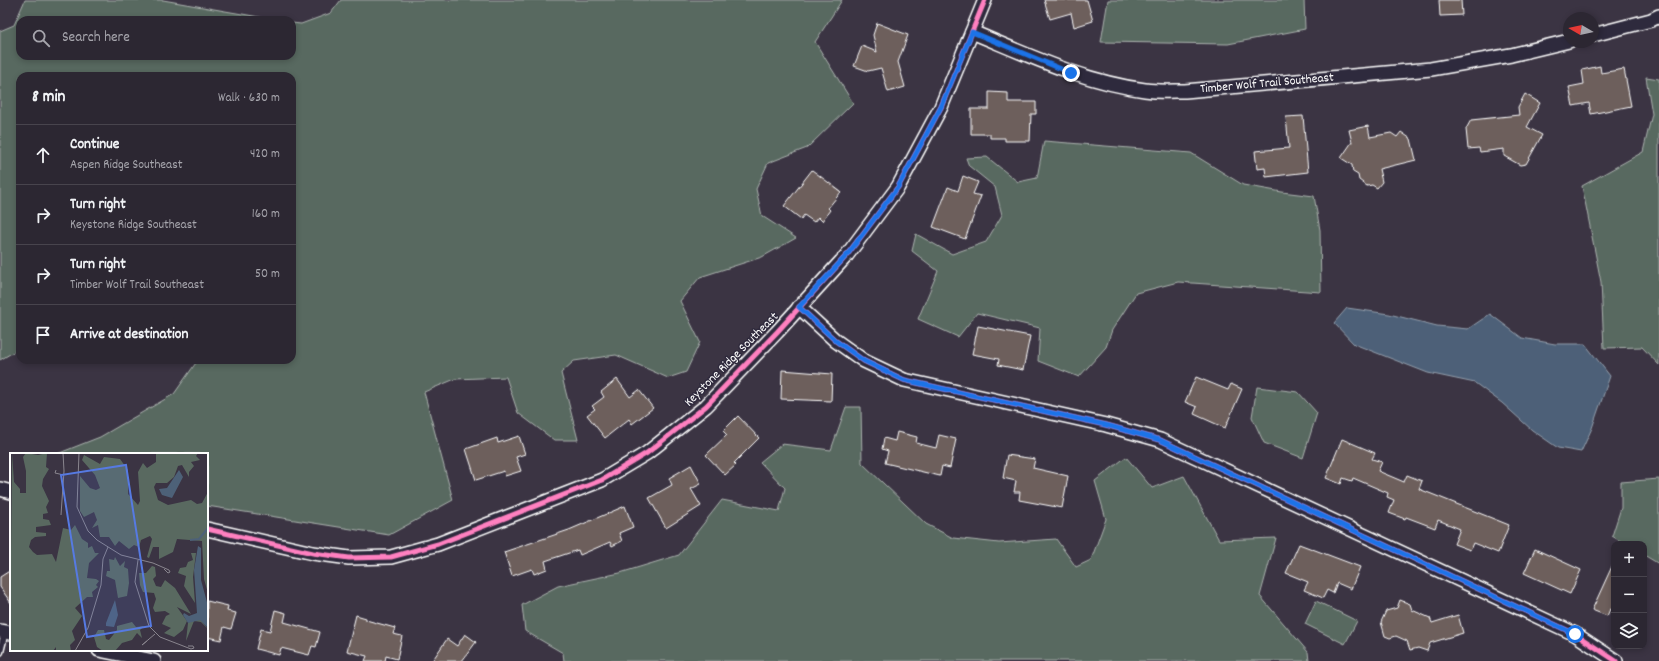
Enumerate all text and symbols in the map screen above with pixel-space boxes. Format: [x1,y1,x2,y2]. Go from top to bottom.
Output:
north arrow [1563,12,1599,48]
search box [16,16,296,60]
icon: search [30,27,52,49]
text: Search here [62,27,130,49]
route end [1062,64,1080,82]
street label: Timber Wolf Trail Southeast [1199,69,1335,99]
text: 8 min [32,86,65,110]
text: Walk · 630 m [218,89,280,108]
text: Continue [70,134,119,156]
icon: ahead [32,144,54,166]
text: 420 m [250,145,280,164]
text: Aspen Ridge Southeast [70,156,182,175]
text: Turn right [70,194,126,216]
icon: right [32,204,54,226]
text: 160 m [252,205,280,224]
text: Keystone Ridge Southeast [70,216,197,235]
text: Turn right [70,254,126,276]
icon: right [32,264,54,286]
text: 50 m [255,265,280,284]
text: Timber Wolf Trail Southeast [70,276,204,295]
street label: Keystone Ridge Southeast [680,308,784,412]
icon: arrive [32,324,54,346]
text: Arrive at destination [70,324,188,346]
inset map [10,453,208,651]
map controls [1611,541,1647,649]
button: + [1611,541,1647,577]
button: − [1611,577,1647,613]
button: layers [1611,613,1647,649]
route start [1566,625,1584,643]

